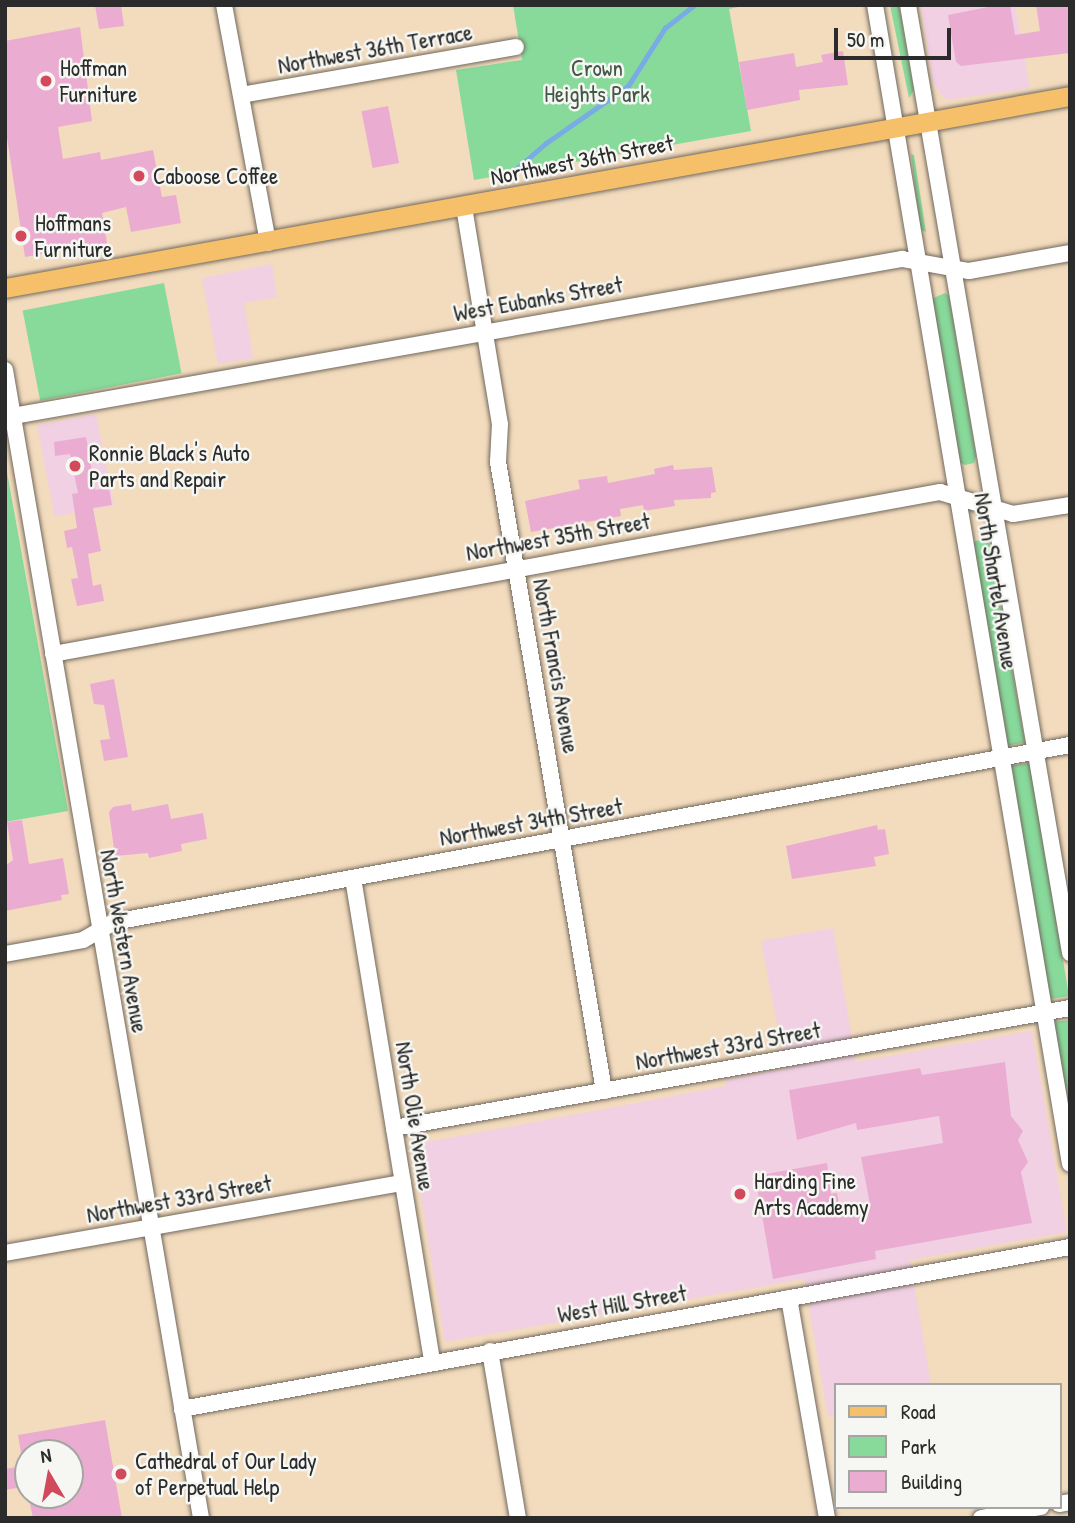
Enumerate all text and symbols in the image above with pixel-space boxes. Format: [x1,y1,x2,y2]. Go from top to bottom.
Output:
scale bar [837,14,954,58]
street label: Northwest 36th Terrace [276,18,474,80]
text: 50 m [847,25,884,54]
place label: Hoffman Furniture [60,54,137,108]
park label: Crown Heights Park [544,54,650,108]
marker: Hoffman Furniture [38,73,54,89]
street label: Northwest 36th Street [488,129,676,191]
place label: Caboose Coffee [153,162,278,190]
marker: Caboose Coffee [131,168,147,184]
place label: Hoffmans Furniture [35,209,112,263]
marker: Hoffmans Furniture [13,228,29,244]
street label: West Eubanks Street [451,271,625,327]
place label: Ronnie Black's Auto Parts and Repair [89,439,250,493]
marker: Ronnie Black's Auto Parts and Repair [67,458,83,474]
street label: North Shartel Avenue [968,491,1024,671]
street label: Northwest 35th Street [464,507,652,567]
street label: North Francis Avenue [527,577,585,755]
street label: Northwest 34th Street [437,792,625,852]
street label: North Western Avenue [94,847,154,1035]
street label: Northwest 33rd Street [633,1016,823,1076]
street label: North Olie Avenue [390,1040,440,1192]
place label: Harding Fine Arts Academy [754,1167,869,1221]
street label: Northwest 33rd Street [84,1169,274,1229]
marker: Harding Fine Arts Academy [732,1186,748,1202]
street label: West Hill Street [556,1279,688,1329]
legend [834,1383,1061,1509]
text: Road [901,1397,935,1426]
text: Park [901,1432,936,1461]
north arrow [14,1439,84,1509]
text: N [38,1442,53,1469]
place label: Cathedral of Our Lady of Perpetual Help [135,1447,317,1501]
marker: Cathedral of Our Lady of Perpetual Help [113,1466,129,1482]
text: Building [901,1467,962,1496]

